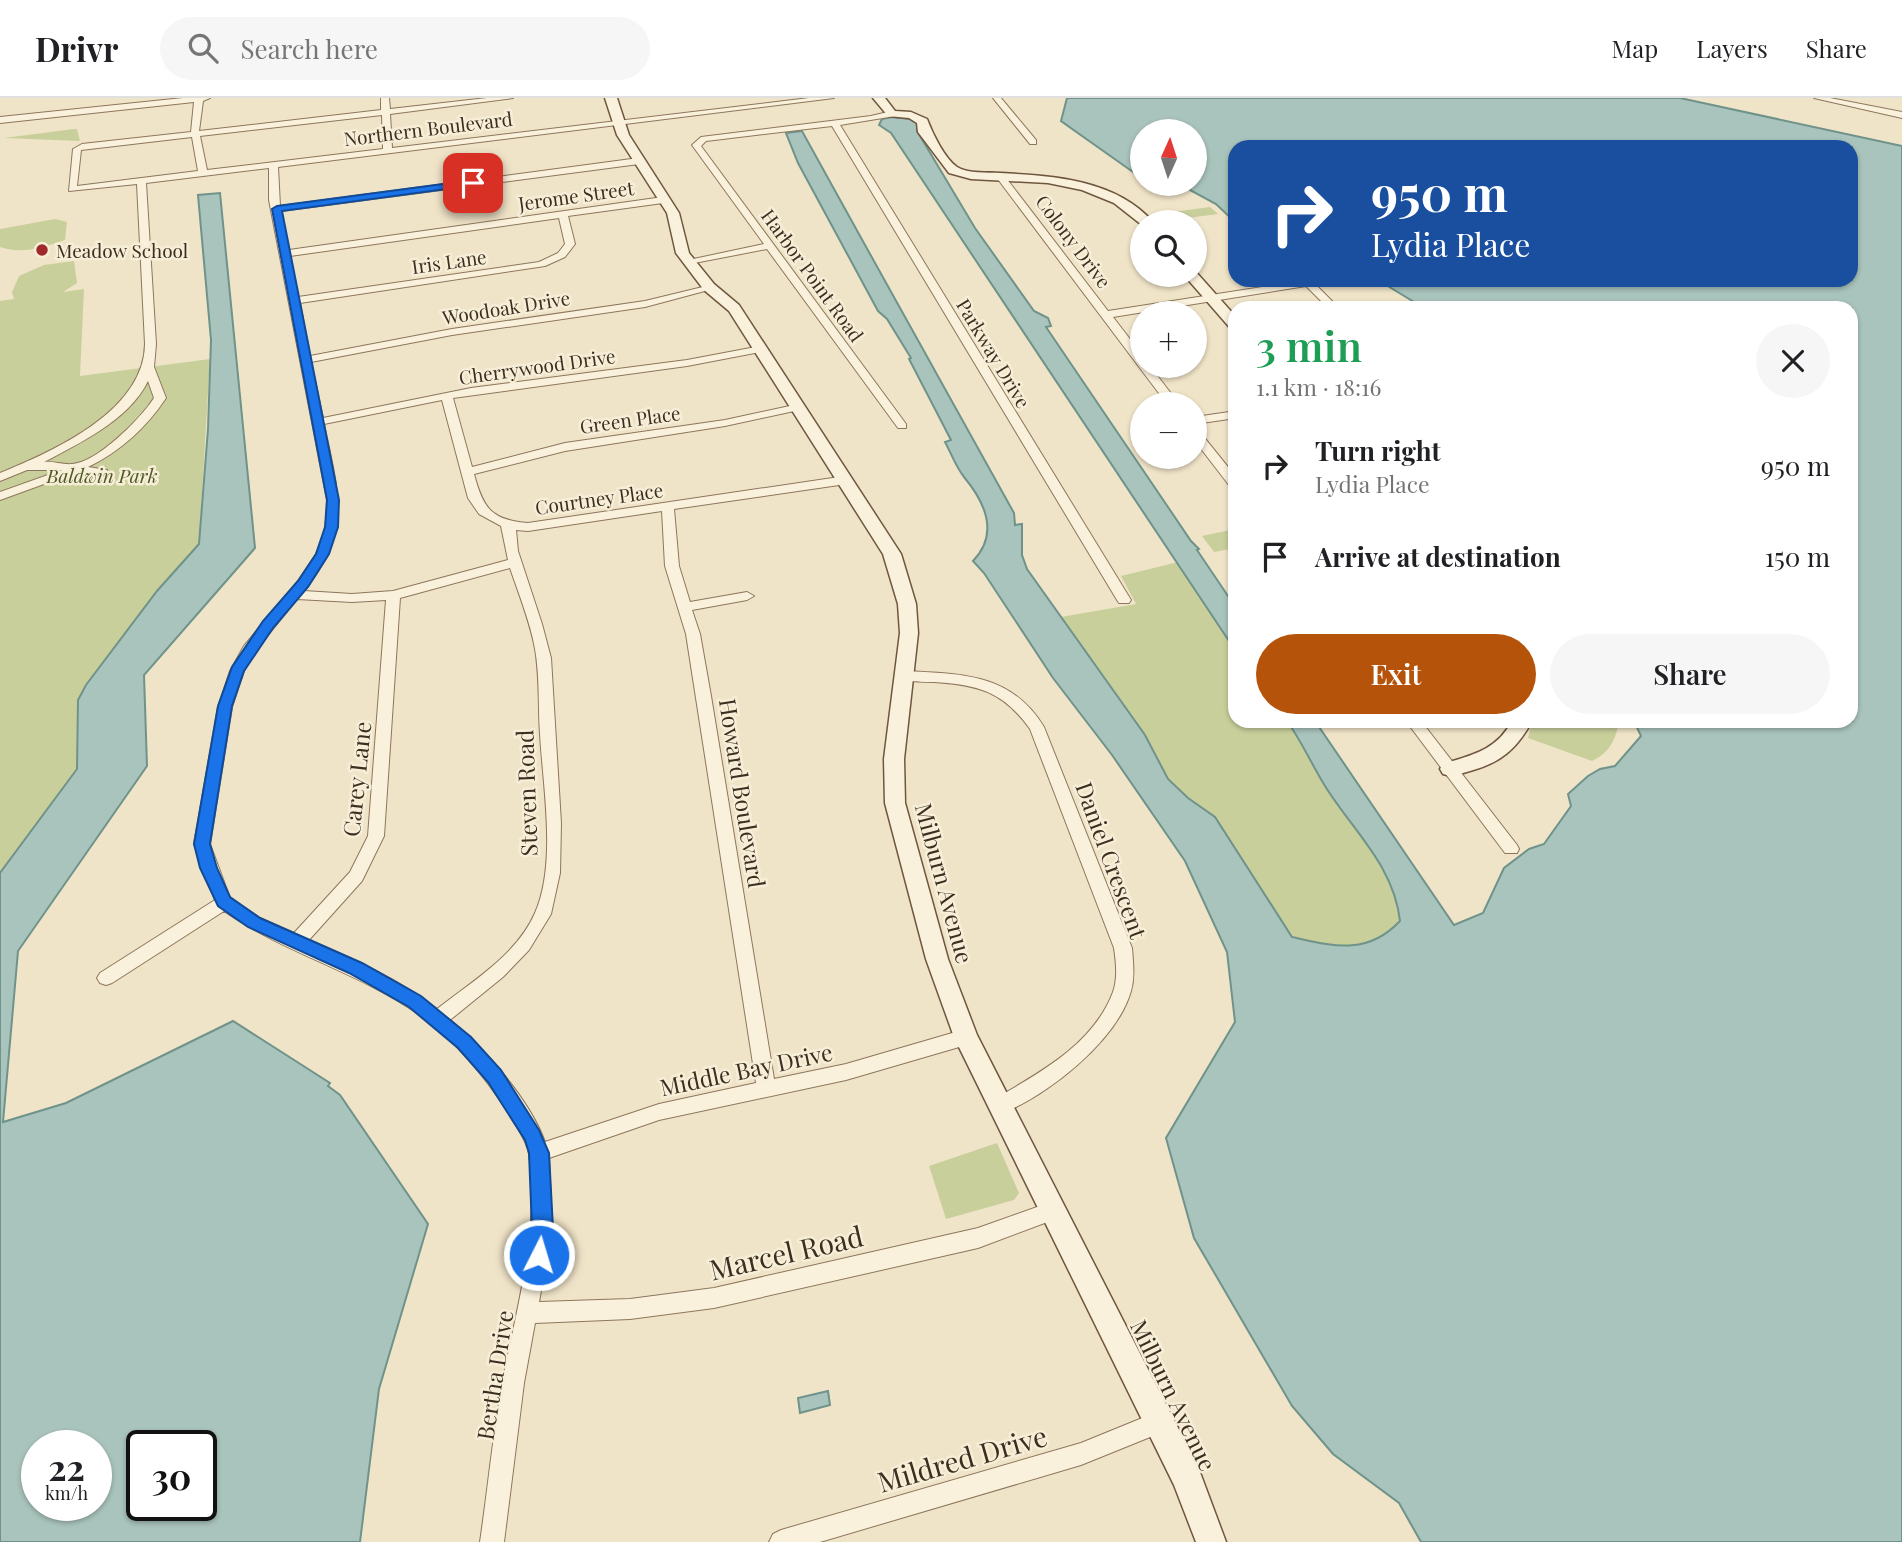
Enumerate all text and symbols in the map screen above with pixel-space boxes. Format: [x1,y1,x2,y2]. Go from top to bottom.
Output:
search box [160,17,650,80]
text: Drivr [35,26,118,70]
icon: search [184,29,222,67]
text: Search here [240,31,378,66]
text: Map [1612,32,1658,64]
text: Layers [1696,32,1768,64]
text: Share [1806,32,1867,64]
street label: Northern Boulevard [342,105,514,151]
north arrow [1130,119,1208,196]
map controls [1130,119,1207,469]
pin [443,153,503,213]
text: 950 m [1371,159,1508,224]
icon: arrive [454,164,492,202]
icon: right [1256,168,1347,259]
street label: Jerome Street [516,174,636,216]
street label: Colony Drive [1030,189,1118,293]
street label: Harbor Point Road [756,203,870,347]
button: search [1130,210,1207,287]
text: Lydia Place [1371,222,1531,265]
place label: Meadow School [56,237,189,263]
marker: Meadow School [34,242,50,258]
street label: Iris Lane [410,243,488,279]
street label: Woodoak Drive [439,284,572,330]
street label: Parkway Drive [951,294,1037,412]
button: + [1130,301,1207,378]
text: 3 min [1256,317,1362,373]
button: close [1756,324,1830,398]
street label: Cherrywood Drive [457,342,617,390]
text: 1.1 km · 18:16 [1256,371,1381,402]
button: − [1130,392,1207,469]
street label: Green Place [578,399,682,439]
text: Turn right [1315,433,1441,468]
icon: right [1256,447,1294,485]
text: 950 m [1761,448,1830,483]
park label: Baldwin Park [46,462,158,488]
text: Lydia Place [1315,468,1430,499]
street label: Courtney Place [533,476,665,520]
icon: arrive [1256,538,1294,576]
text: Arrive at destination [1315,539,1561,574]
text: 150 m [1765,539,1830,574]
button: Exit [1256,634,1536,714]
button: Share [1550,634,1830,714]
street label: Howard Boulevard [713,696,773,890]
street label: Carey Lane [335,720,377,838]
street label: Steven Road [508,729,544,857]
street label: Daniel Crescent [1069,777,1155,943]
street label: Milburn Avenue [909,800,981,966]
street label: Middle Bay Drive [657,1036,835,1102]
street label: Marcel Road [706,1216,866,1288]
position arrow [502,1218,576,1292]
street label: Bertha Drive [468,1308,520,1442]
street label: Milburn Avenue [1124,1314,1224,1476]
street label: Mildred Drive [873,1416,1051,1500]
speed limit sign: 30 [126,1430,217,1521]
text: 22 [48,1443,85,1490]
text: km/h [45,1481,88,1505]

